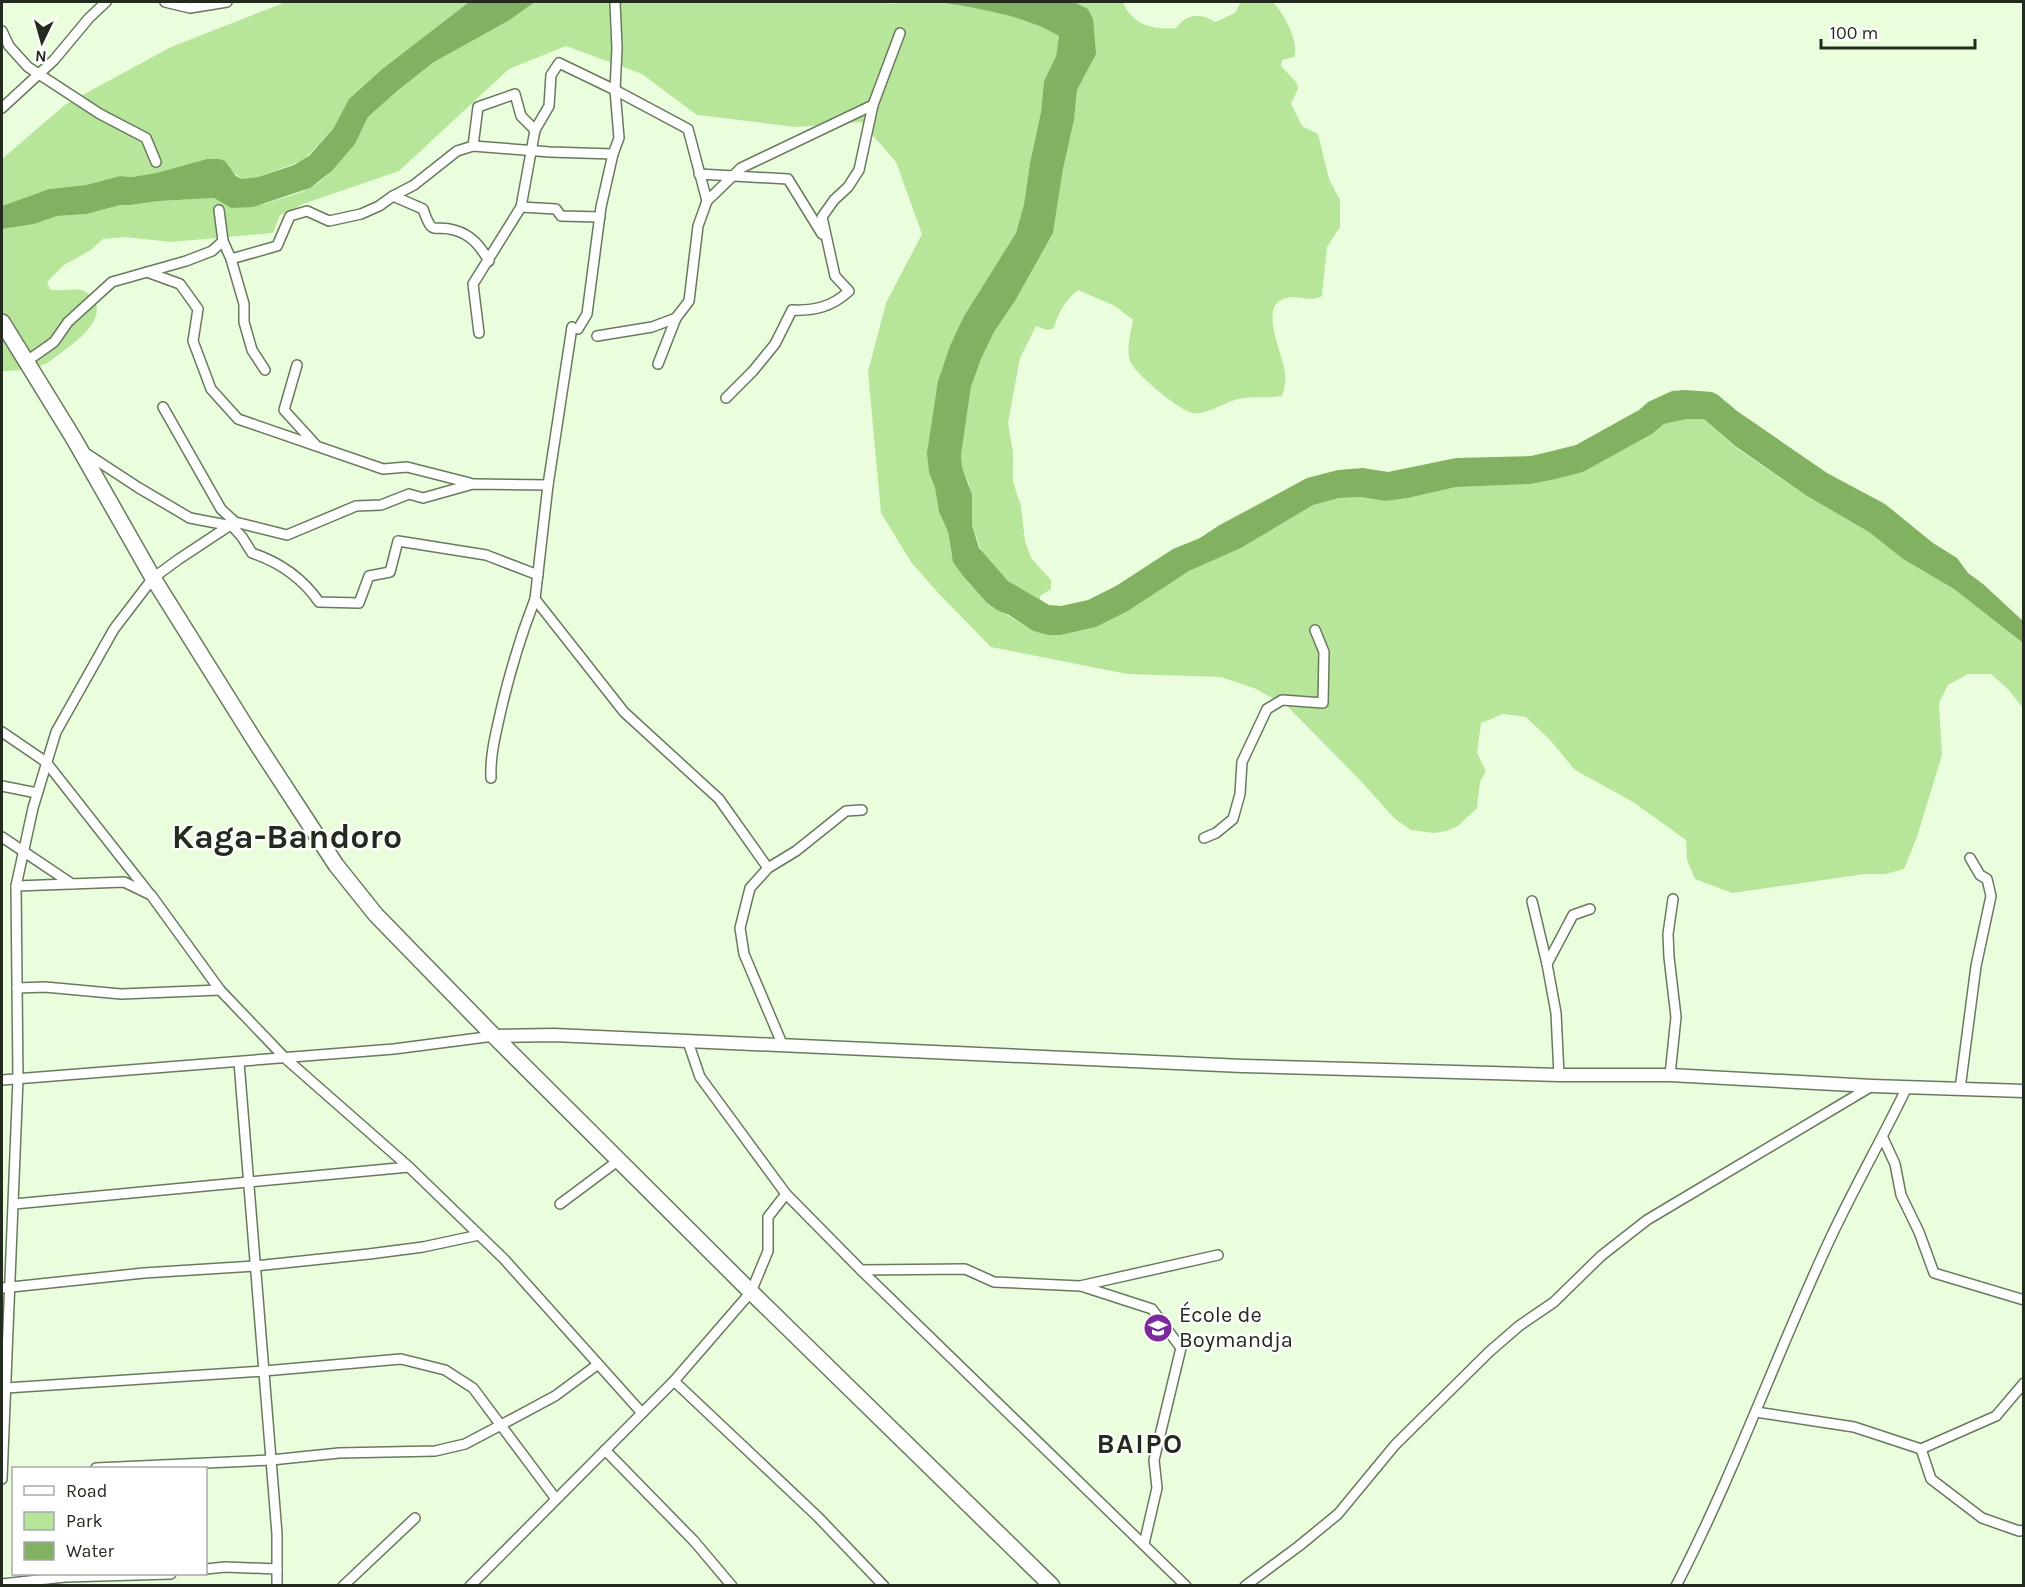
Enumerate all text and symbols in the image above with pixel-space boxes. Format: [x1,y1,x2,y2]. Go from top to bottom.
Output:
north arrow [12,12,72,72]
scale bar [1821,12,1976,50]
text: 100 m [1830,22,1878,44]
text: N [34,46,47,66]
district label: Kaga-Bandoro [172,817,402,857]
place label: École de Boymandja [1179,1301,1293,1353]
school or university icon: École de Boymandja [1142,1312,1174,1344]
district label: BAIPO [1096,1427,1184,1460]
legend [12,1467,207,1575]
text: Road [66,1480,107,1502]
text: Park [66,1510,103,1532]
text: Water [66,1540,114,1562]

